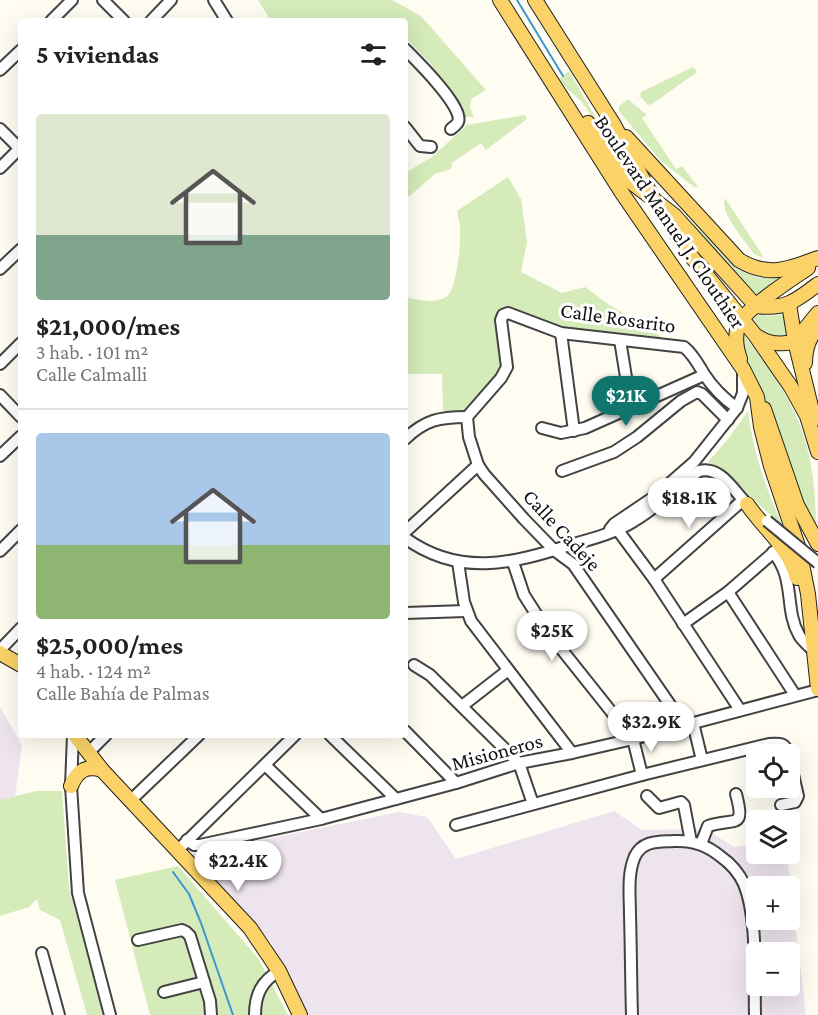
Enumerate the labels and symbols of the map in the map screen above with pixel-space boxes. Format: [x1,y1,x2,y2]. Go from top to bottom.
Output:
street label: Boulevard Manuel J. Clouthier [590,111,751,334]
street label: Calle Rosarito [559,298,677,338]
pin: $21K [590,376,662,427]
pin: $18.1K [640,478,738,529]
street label: Calle Cadeje [518,484,606,576]
pin: $25K [516,611,588,662]
pin: $32.9K [602,702,700,753]
street label: Misioneros [449,728,545,776]
pin: $22.4K [189,841,287,892]

